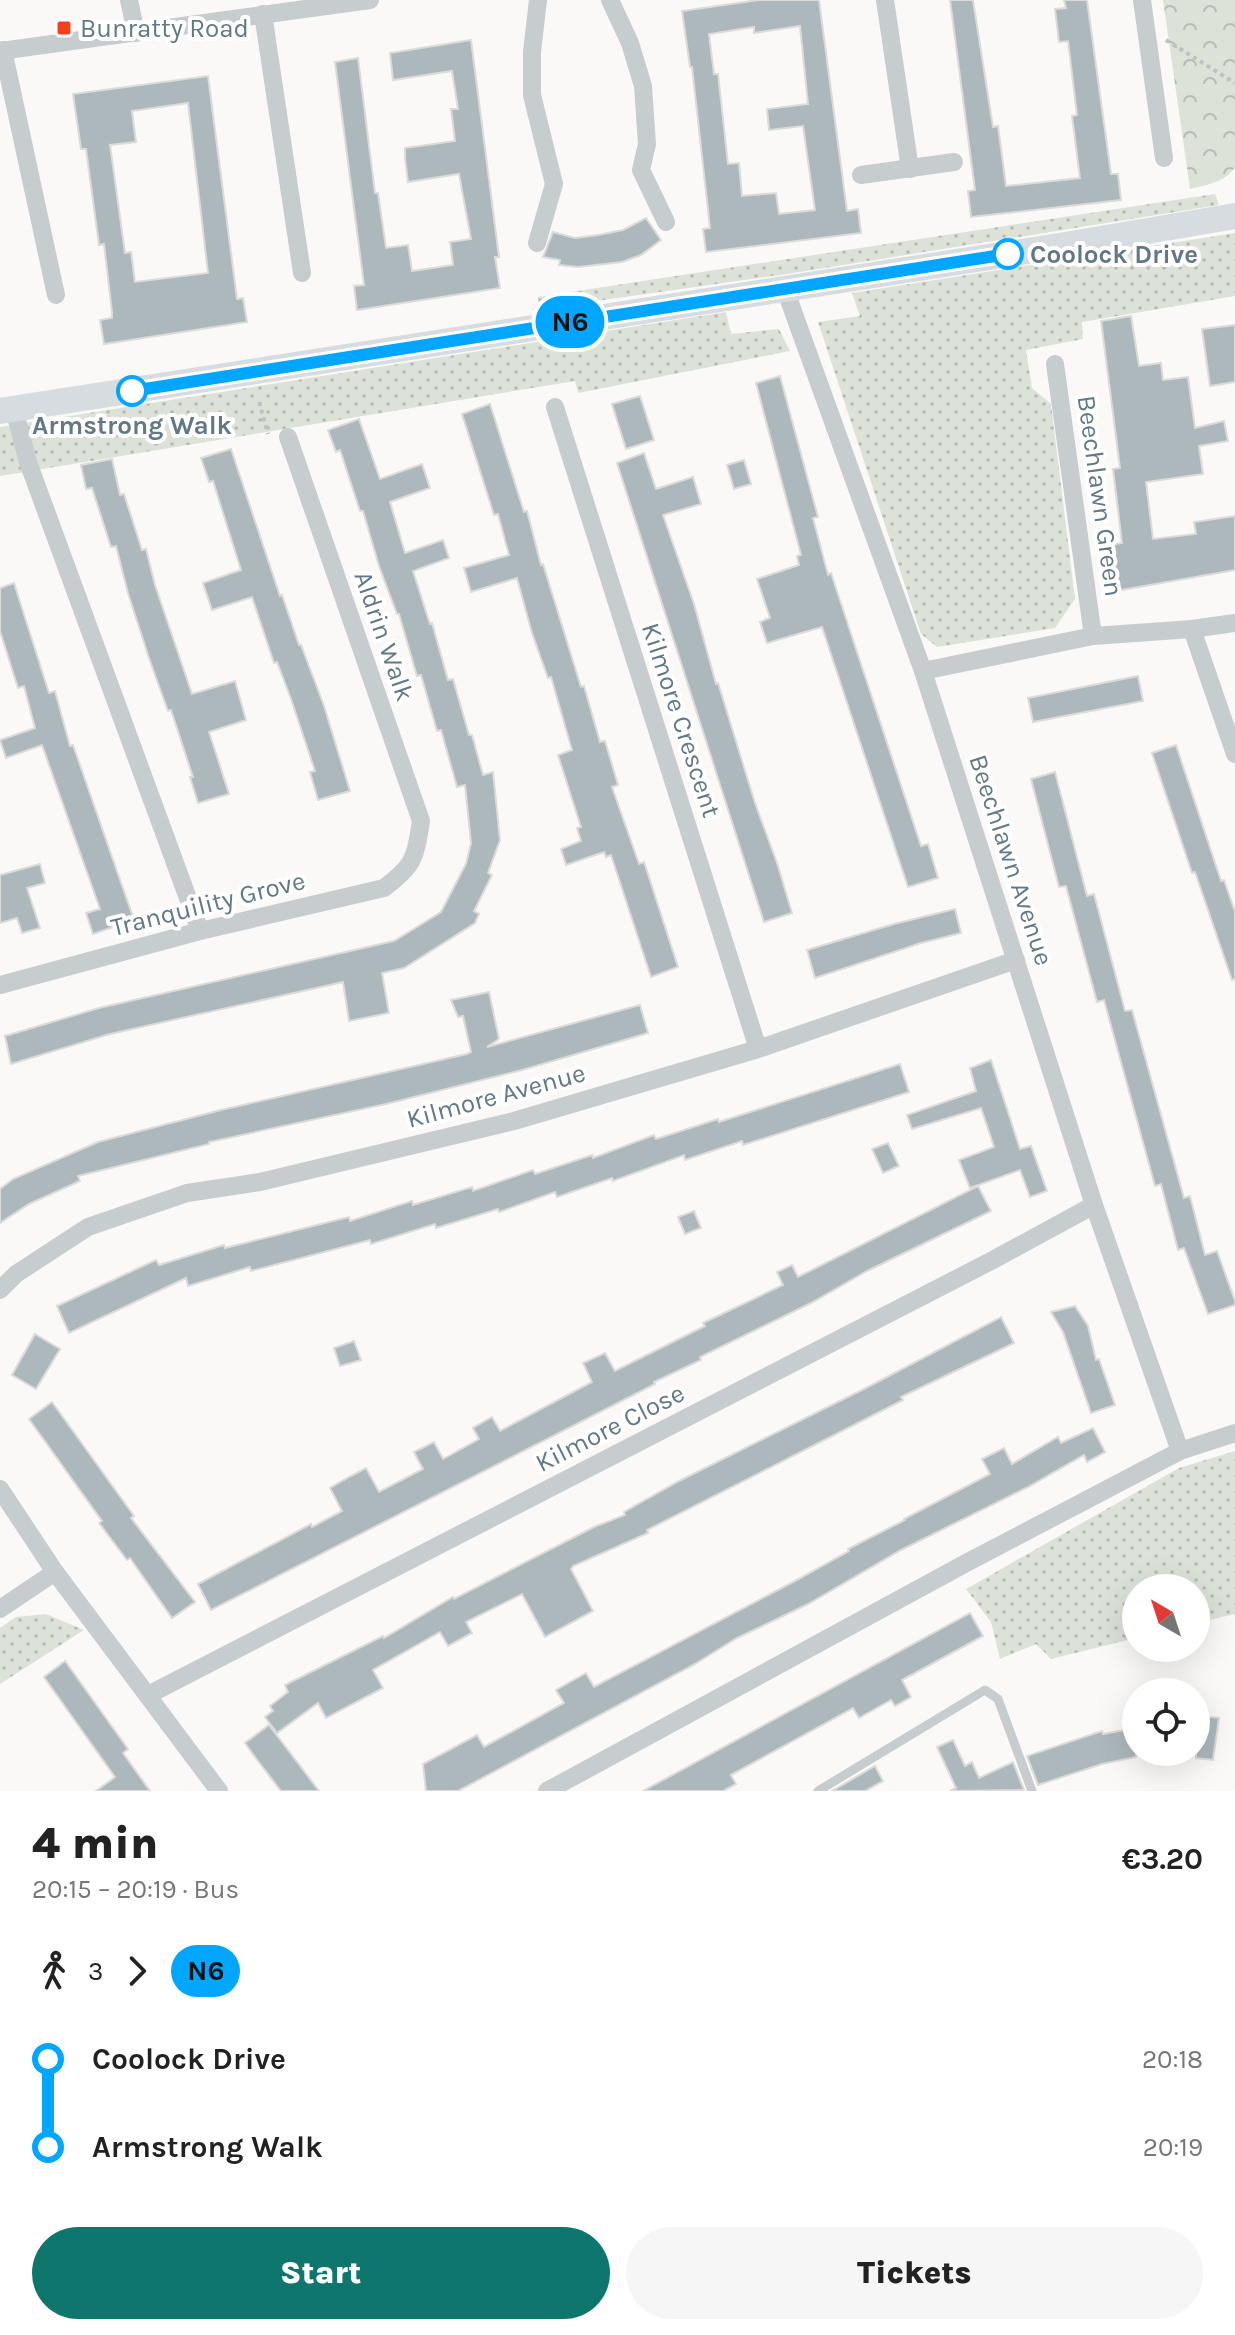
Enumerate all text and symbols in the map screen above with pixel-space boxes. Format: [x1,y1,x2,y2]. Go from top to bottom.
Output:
place label: Bunratty Road [80,13,249,44]
marker: Bunratty Road [55,19,73,37]
marker: Coolock Drive [993,239,1023,269]
place label: Coolock Drive [1030,239,1198,270]
line badge: N6 [534,296,606,348]
text: N6 [551,305,589,338]
marker: Armstrong Walk [117,376,147,406]
street label: Beechlawn Green [1071,393,1129,599]
place label: Armstrong Walk [32,410,232,441]
street label: Aldrin Walk [347,567,421,705]
street label: Kilmore Crescent [635,619,727,821]
street label: Beechlawn Avenue [962,751,1060,969]
street label: Tranquility Grove [108,865,308,943]
street label: Kilmore Avenue [403,1057,589,1135]
street label: Kilmore Close [530,1377,690,1479]
north arrow [1122,1574,1210,1662]
map controls [1122,1574,1210,1766]
button: locate [1122,1678,1210,1766]
text: 4 min [32,1818,158,1869]
text: €3.20 [1122,1841,1203,1877]
text: 20:15 – 20:19 · Bus [32,1874,239,1905]
icon: walk [32,1949,76,1993]
icon: forward [115,1949,159,1993]
text: N6 [187,1954,224,1987]
text: 3 [88,1956,103,1987]
text: Coolock Drive [92,2041,286,2077]
text: 20:18 [1142,2044,1203,2075]
text: Armstrong Walk [92,2129,323,2165]
text: 20:19 [1143,2132,1203,2163]
button: Start [32,2227,610,2319]
button: Tickets [626,2227,1203,2319]

